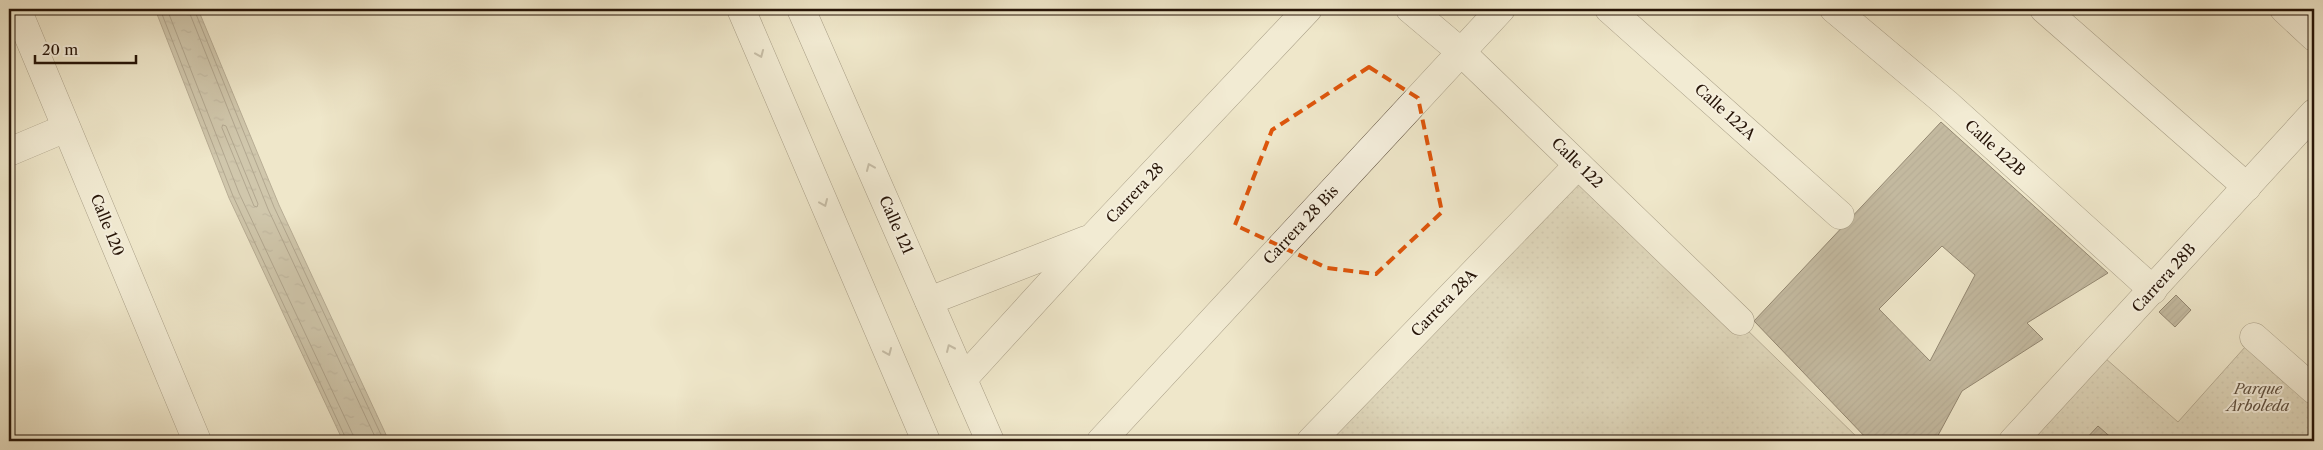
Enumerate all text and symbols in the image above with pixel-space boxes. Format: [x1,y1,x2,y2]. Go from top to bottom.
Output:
scale bar [35,32,136,64]
text: 20 m [42,40,78,59]
one-way arrow [754,49,764,58]
street label: Calle 122A [1691,79,1760,145]
street label: Calle 122B [1961,116,2029,180]
street label: Calle 122 [1548,133,1607,192]
street label: Carrera 28 [1102,158,1168,227]
one-way arrow [866,164,876,172]
street label: Carrera 28 Bis [1259,181,1342,268]
street label: Calle 120 [86,191,128,259]
street label: Calle 121 [875,193,918,258]
one-way arrow [817,198,828,207]
street label: Carrera 28B [2128,239,2200,316]
street label: Carrera 28A [1407,264,1481,341]
one-way arrow [945,344,956,353]
one-way arrow [881,347,892,356]
park label: Parque Arboleda [2225,379,2289,415]

